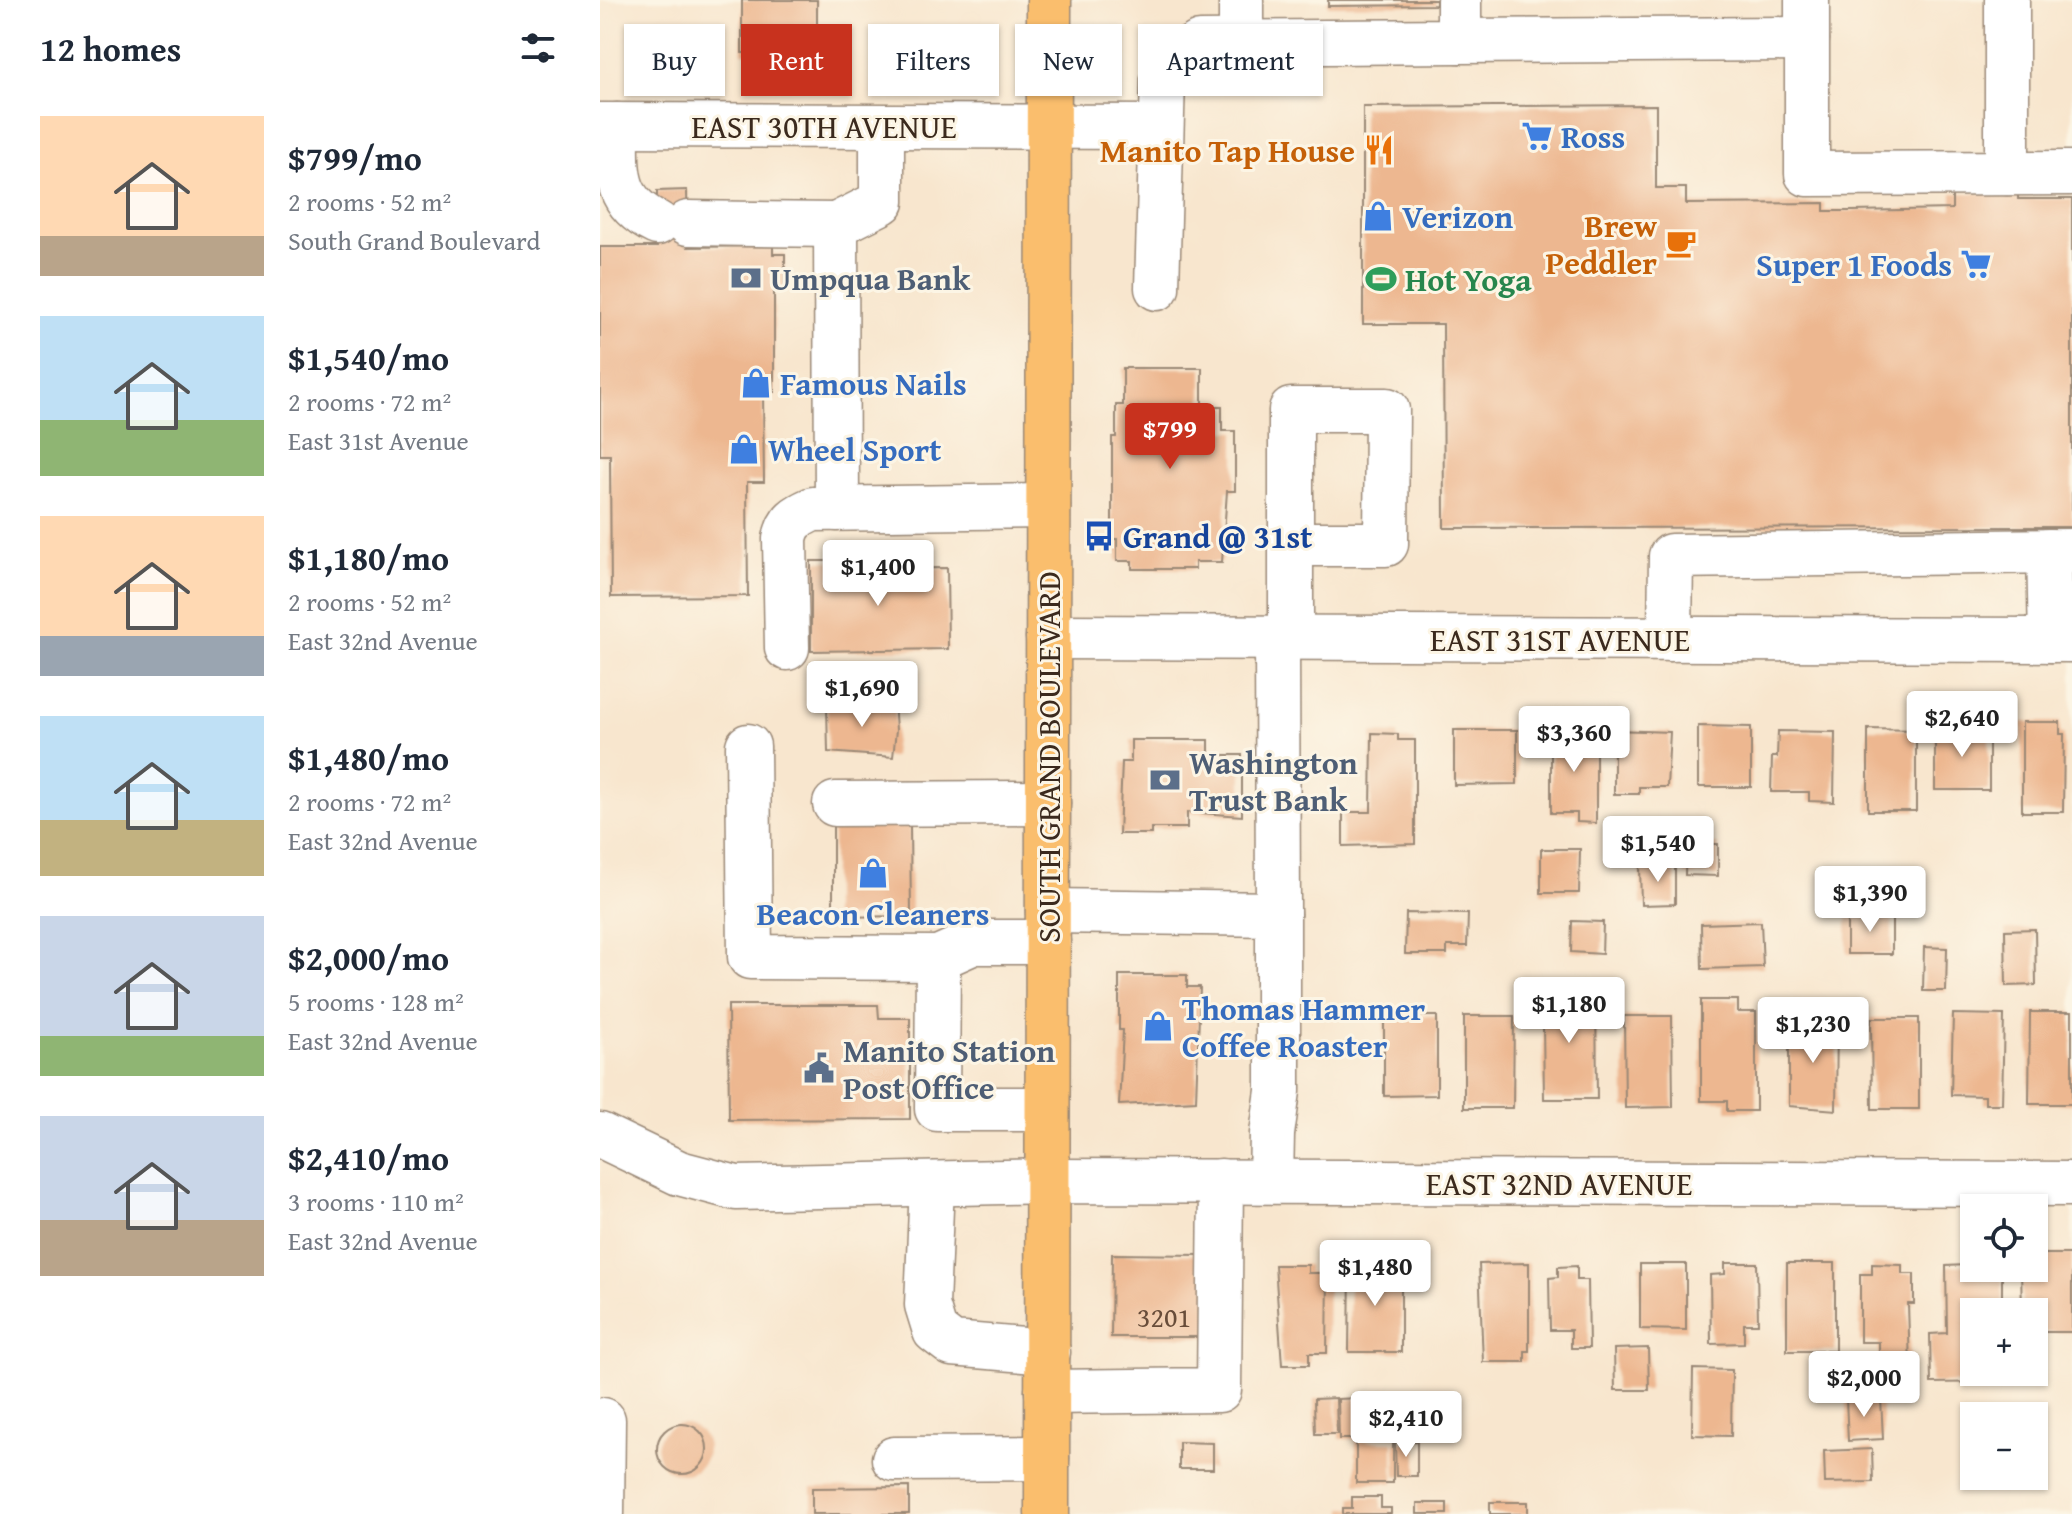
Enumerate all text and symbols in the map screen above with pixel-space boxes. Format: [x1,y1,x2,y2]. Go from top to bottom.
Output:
text: 12 homes [40,24,181,73]
chip: Buy [624,24,725,96]
chip: Rent [741,24,852,96]
chip: Filters [868,24,999,96]
chip: New [1015,24,1122,96]
chip: Apartment [1138,24,1323,96]
icon: filters [516,26,560,70]
street label: EAST 30TH AVENUE [691,103,957,150]
place label: Ross [1561,113,1625,160]
supermarket icon: Ross [1520,119,1554,153]
place label: Manito Tap House [1100,127,1355,174]
text: $799/mo [288,133,422,182]
restaurant icon: Manito Tap House [1362,133,1396,167]
icon: home [104,148,200,244]
text: 2 rooms · 52 m² [288,182,451,221]
place label: Verizon [1402,193,1513,240]
shop icon: Verizon [1361,199,1395,233]
place label: Brew Peddler [1546,202,1657,286]
text: South Grand Boulevard [288,221,540,260]
cafe icon: Brew Peddler [1664,226,1698,260]
place label: Super 1 Foods [1756,241,1952,288]
supermarket icon: Super 1 Foods [1959,247,1993,281]
place label: Umpqua Bank [770,255,971,302]
place label: Hot Yoga [1405,256,1532,303]
bank icon: Umpqua Bank [729,261,763,295]
sports icon: Hot Yoga [1364,262,1398,296]
text: $1,540/mo [288,333,449,382]
icon: home [104,348,200,444]
place label: Famous Nails [780,360,967,407]
shop icon: Famous Nails [739,366,773,400]
text: 2 rooms · 72 m² [288,382,451,421]
pin: $799 [1123,403,1217,471]
text: $799 [1143,409,1197,448]
text: East 31st Avenue [288,421,469,460]
place label: Wheel Sport [768,426,941,473]
shop icon: Wheel Sport [727,432,761,466]
place label: Grand @ 31st [1123,513,1312,560]
bus stop icon: Grand @ 31st [1082,519,1116,553]
text: $1,180/mo [288,533,449,582]
pin: $1,400 [813,540,943,608]
text: $1,400 [841,546,915,585]
icon: home [104,548,200,644]
street label: SOUTH GRAND BOULEVARD [1025,571,1072,943]
text: 2 rooms · 52 m² [288,582,451,621]
street label: EAST 31ST AVENUE [1430,616,1690,663]
text: East 32nd Avenue [288,621,478,660]
pin: $1,690 [797,661,927,729]
text: $1,690 [825,667,899,706]
pin: $2,640 [1897,691,2027,759]
text: $2,640 [1925,697,1999,736]
pin: $3,360 [1509,706,1639,774]
text: $3,360 [1537,712,1611,751]
text: $1,480/mo [288,733,449,782]
place label: Washington Trust Bank [1189,739,1358,823]
icon: home [104,748,200,844]
bank icon: Washington Trust Bank [1148,763,1182,797]
text: 2 rooms · 72 m² [288,782,451,821]
pin: $1,540 [1593,816,1723,884]
text: East 32nd Avenue [288,821,478,860]
text: $1,540 [1621,822,1695,861]
shop icon: Beacon Cleaners [856,856,890,890]
pin: $1,390 [1805,866,1935,934]
text: $1,390 [1833,872,1907,911]
place label: Beacon Cleaners [757,890,989,937]
text: $2,000/mo [288,933,449,982]
icon: home [104,948,200,1044]
pin: $1,180 [1504,977,1634,1045]
text: 5 rooms · 128 m² [288,982,464,1021]
text: $1,180 [1532,983,1606,1022]
place label: Thomas Hammer Coffee Roaster [1182,985,1426,1069]
pin: $1,230 [1748,997,1878,1065]
text: $1,230 [1776,1003,1850,1042]
shop icon: Thomas Hammer Coffee Roaster [1141,1009,1175,1043]
text: East 32nd Avenue [288,1021,478,1060]
place label: Manito Station Post Office [843,1027,1055,1111]
public building icon: Manito Station Post Office [802,1051,836,1085]
text: $2,410/mo [288,1133,449,1182]
icon: home [104,1148,200,1244]
street label: EAST 32ND AVENUE [1426,1160,1692,1207]
text: 3 rooms · 110 m² [288,1182,464,1221]
map controls [1960,1194,2048,1490]
button: locate [1960,1194,2048,1282]
text: East 32nd Avenue [288,1221,478,1260]
pin: $1,480 [1310,1240,1440,1308]
text: $1,480 [1338,1246,1412,1285]
house number: 3201 [1137,1296,1191,1337]
button: + [1960,1298,2048,1386]
pin: $2,000 [1799,1351,1929,1419]
text: $2,000 [1827,1357,1901,1396]
pin: $2,410 [1341,1391,1471,1459]
text: $2,410 [1369,1397,1443,1436]
button: − [1960,1402,2048,1490]

